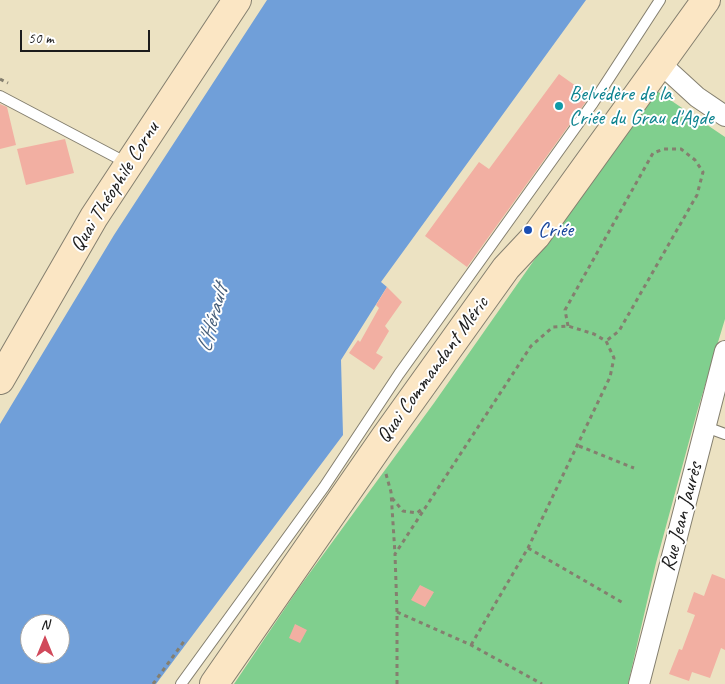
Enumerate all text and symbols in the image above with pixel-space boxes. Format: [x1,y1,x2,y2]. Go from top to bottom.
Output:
scale bar [22,20,152,52]
text: 50 m [28,29,54,48]
place label: Belvédère de la Criée du Grau d'Agde [569,81,714,131]
marker: Belvédère de la Criée du Grau d'Agde [553,100,565,112]
street label: Quai Théophile Cornu [65,117,165,257]
place label: Criée [538,217,573,243]
marker: Criée [522,224,534,236]
water label: L'Hérault [191,283,235,355]
street label: Quai Commandant Méric [371,292,495,448]
street label: Rue Jean Jaurès [655,460,709,574]
north arrow [20,614,70,664]
text: N [41,616,49,633]

